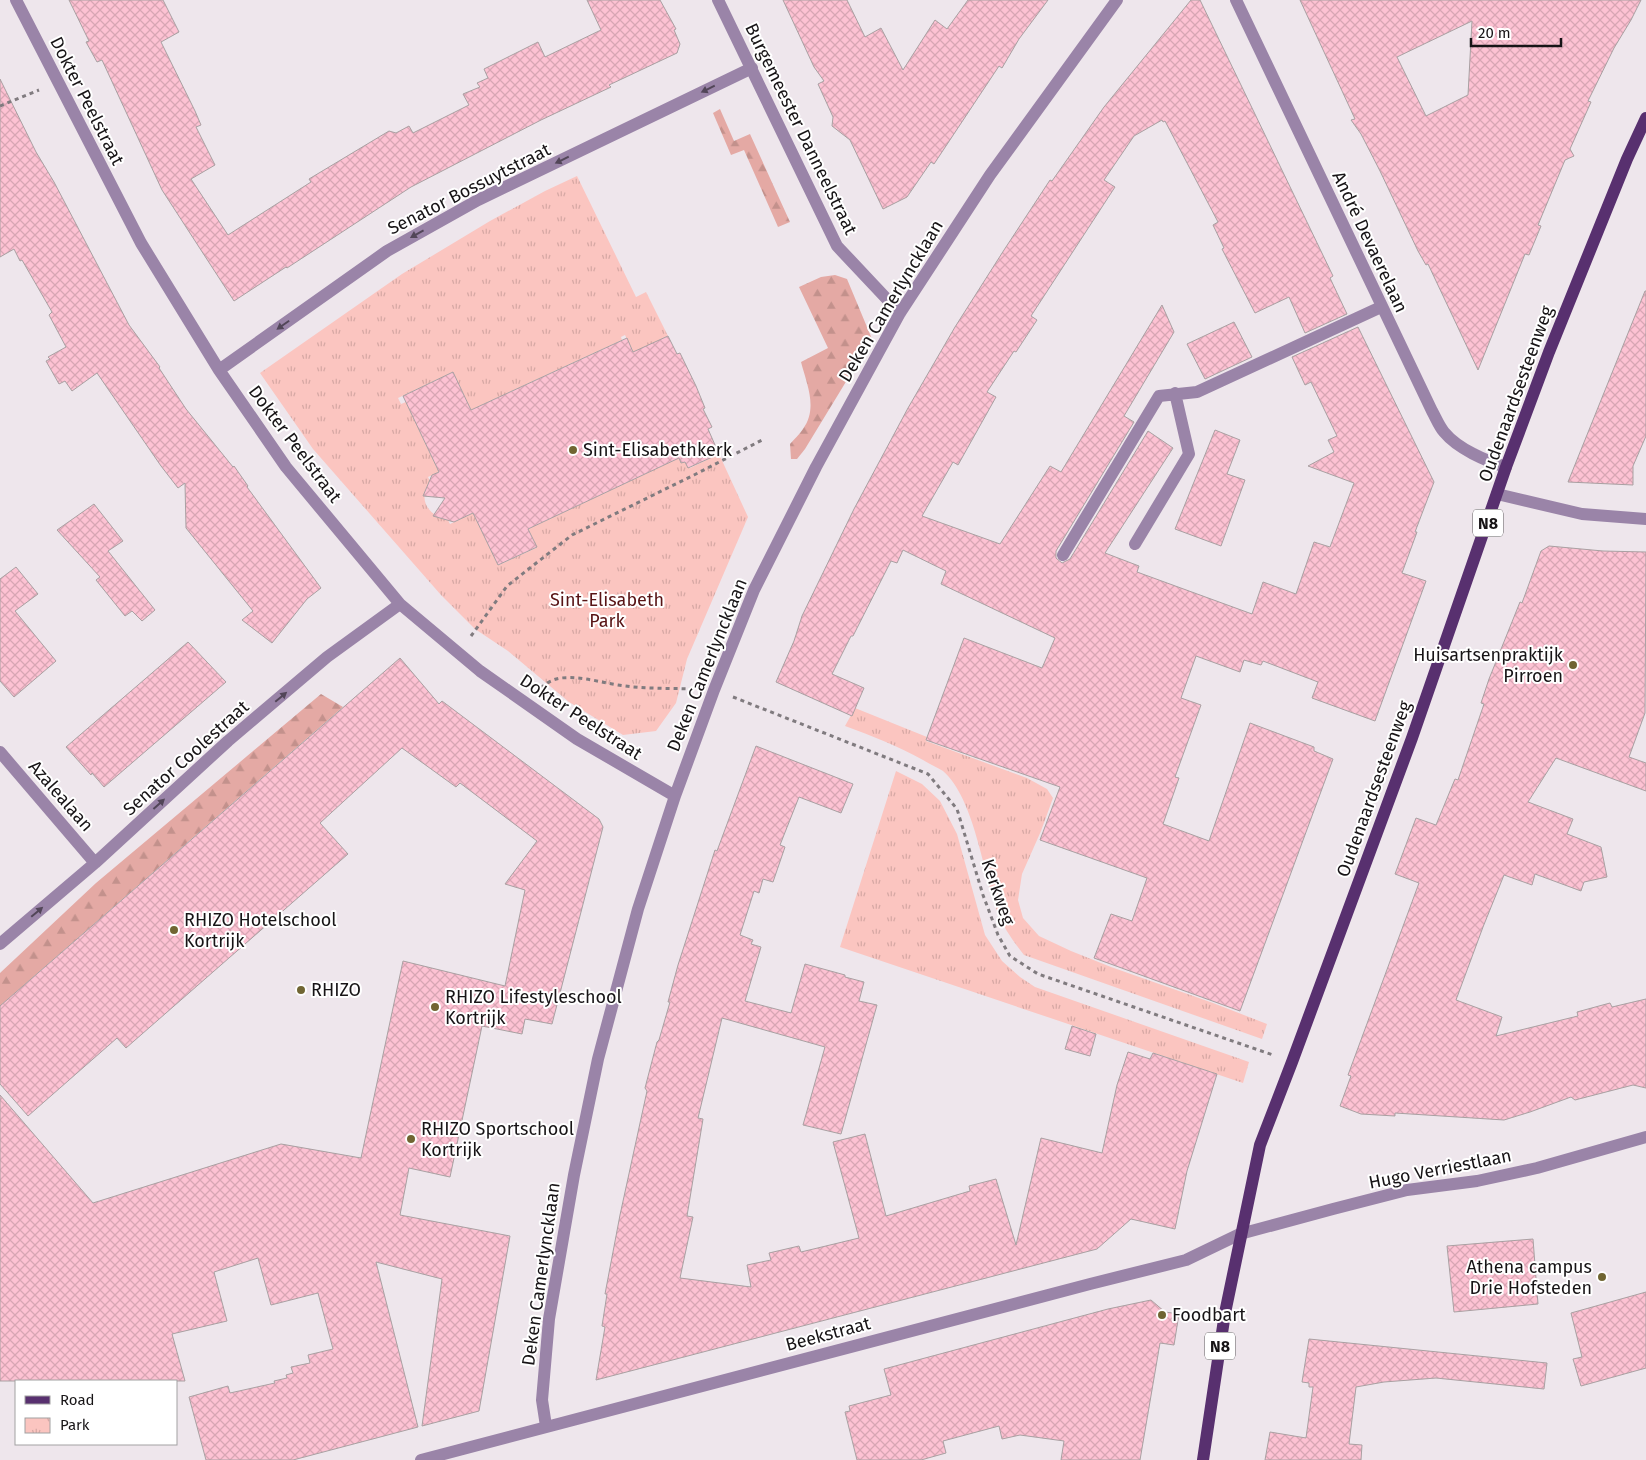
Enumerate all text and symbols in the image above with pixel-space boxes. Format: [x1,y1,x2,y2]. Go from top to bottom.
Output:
scale bar [1471,15,1561,47]
street label: Burgemeester Danneelstraat [740,20,862,239]
text: 20 m [1478,24,1511,42]
street label: Dokter Peelstraat [45,33,129,169]
one-way arrow [701,86,715,94]
street label: Senator Bossuytstraat [384,138,554,240]
one-way arrow [555,156,569,164]
street label: André Devaerelaan [1328,168,1412,316]
street label: Deken Camerlyncklaan [834,216,948,386]
one-way arrow [410,230,425,238]
street label: Oudenaardsesteenweg [1474,302,1558,485]
one-way arrow [276,320,290,330]
street label: Dokter Peelstraat [244,381,347,507]
place label: Sint-Elisabethkerk [583,439,733,461]
marker: Sint-Elisabethkerk [567,444,579,456]
road number: N8 [1473,509,1503,536]
street label: Deken Camerlyncklaan [662,575,752,755]
park label: Sint-Elisabeth Park [550,589,664,632]
place label: Huisartsenpraktijk Pirroen [1413,644,1564,687]
marker: Huisartsenpraktijk Pirroen [1567,659,1579,671]
street label: Dokter Peelstraat [516,669,647,765]
one-way arrow [274,691,286,703]
street label: Senator Coolestraat [119,696,254,820]
street label: Oudenaardsesteenweg [1332,697,1416,880]
street label: Azalealaan [24,756,98,836]
one-way arrow [152,799,165,810]
street label: Kerkweg [976,856,1020,929]
one-way arrow [31,907,43,918]
place label: RHIZO Hotelschool Kortrijk [184,909,337,952]
marker: RHIZO Hotelschool Kortrijk [168,924,180,936]
place label: RHIZO [311,979,361,1001]
marker: RHIZO [295,984,307,996]
place label: RHIZO Lifestyleschool Kortrijk [445,986,622,1029]
marker: RHIZO Lifestyleschool Kortrijk [429,1001,441,1013]
place label: RHIZO Sportschool Kortrijk [421,1118,574,1161]
marker: RHIZO Sportschool Kortrijk [405,1133,417,1145]
street label: Hugo Verriestlaan [1367,1144,1513,1194]
street label: Deken Camerlyncklaan [517,1181,565,1367]
place label: Athena campus Drie Hofsteden [1467,1256,1592,1299]
marker: Athena campus Drie Hofsteden [1596,1271,1608,1283]
place label: Foodbart [1172,1304,1246,1326]
marker: Foodbart [1156,1309,1168,1321]
street label: Beekstraat [783,1312,873,1356]
road number: N8 [1205,1332,1235,1360]
legend [15,1380,178,1445]
text: Road [60,1391,95,1409]
text: Park [60,1416,90,1434]

